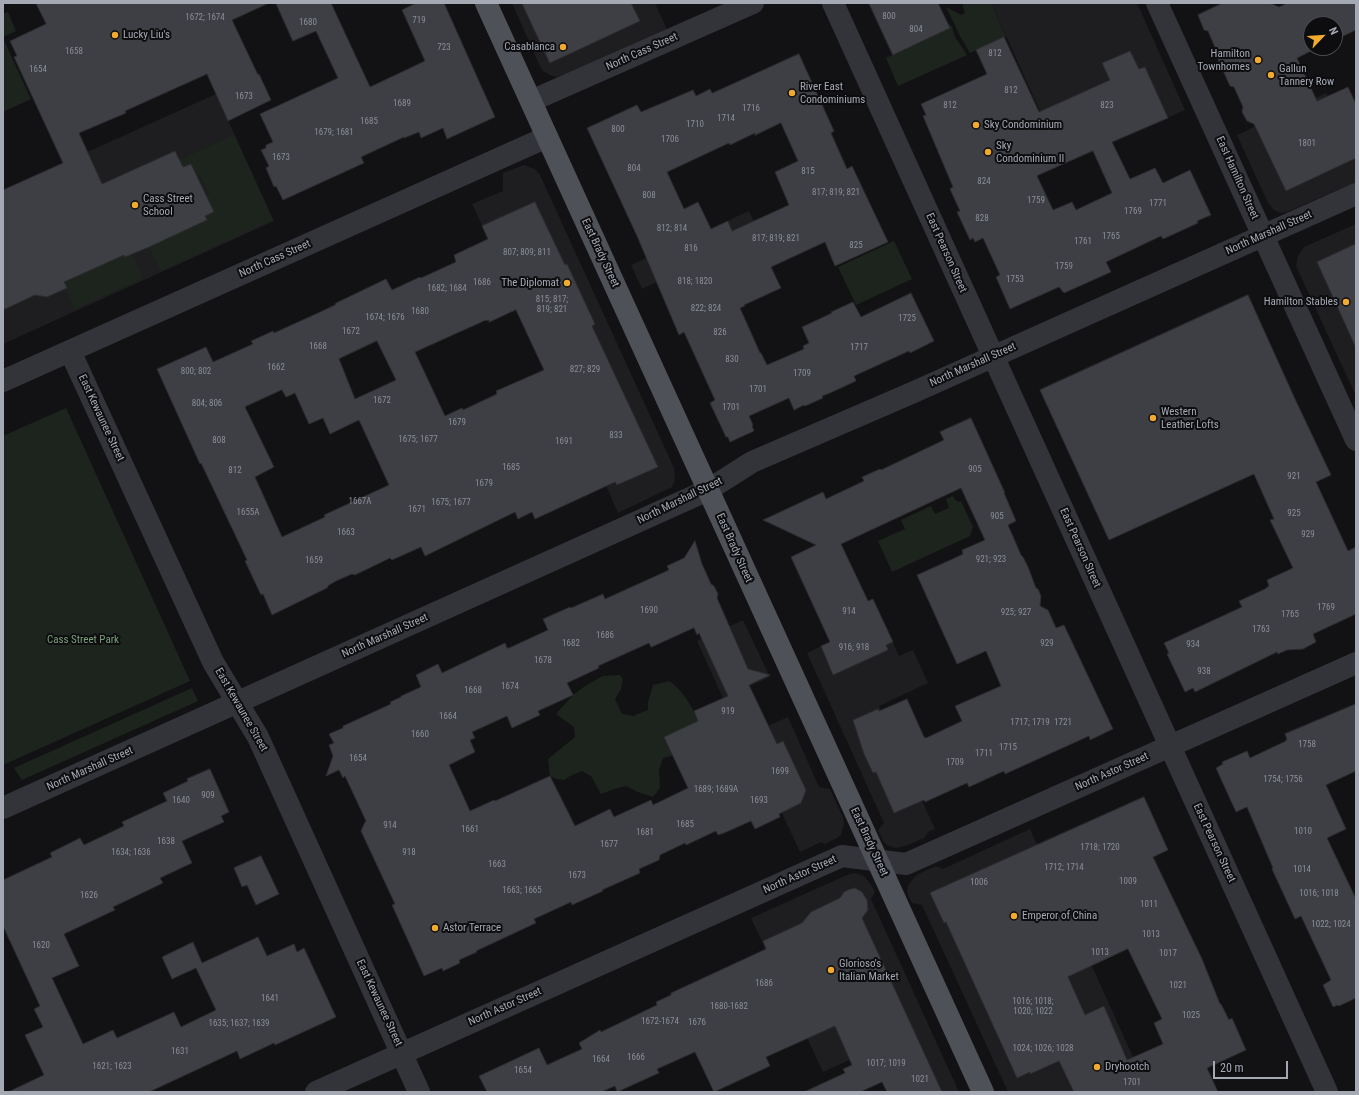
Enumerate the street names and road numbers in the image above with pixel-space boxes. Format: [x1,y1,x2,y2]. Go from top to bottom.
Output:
street label: North Cass Street [604,30,680,74]
street label: East Hamilton Street [1213,135,1261,221]
street label: North Marshall Street [1224,208,1314,258]
street label: East Pearson Street [923,211,969,295]
street label: East Brady Street [578,217,622,289]
street label: North Cass Street [237,237,313,281]
street label: North Marshall Street [928,340,1018,390]
street label: East Kewaunee Street [75,373,127,463]
street label: North Marshall Street [635,475,725,527]
street label: East Pearson Street [1057,506,1103,590]
street label: East Brady Street [713,511,755,585]
street label: North Marshall Street [340,611,430,661]
street label: East Kewaunee Street [212,666,270,754]
street label: North Marshall Street [45,744,135,794]
street label: North Astor Street [1073,750,1151,794]
street label: East Pearson Street [1190,801,1238,885]
street label: East Brady Street [847,806,891,878]
street label: North Astor Street [761,853,839,897]
street label: East Kewaunee Street [353,958,405,1048]
street label: North Astor Street [466,985,544,1029]

